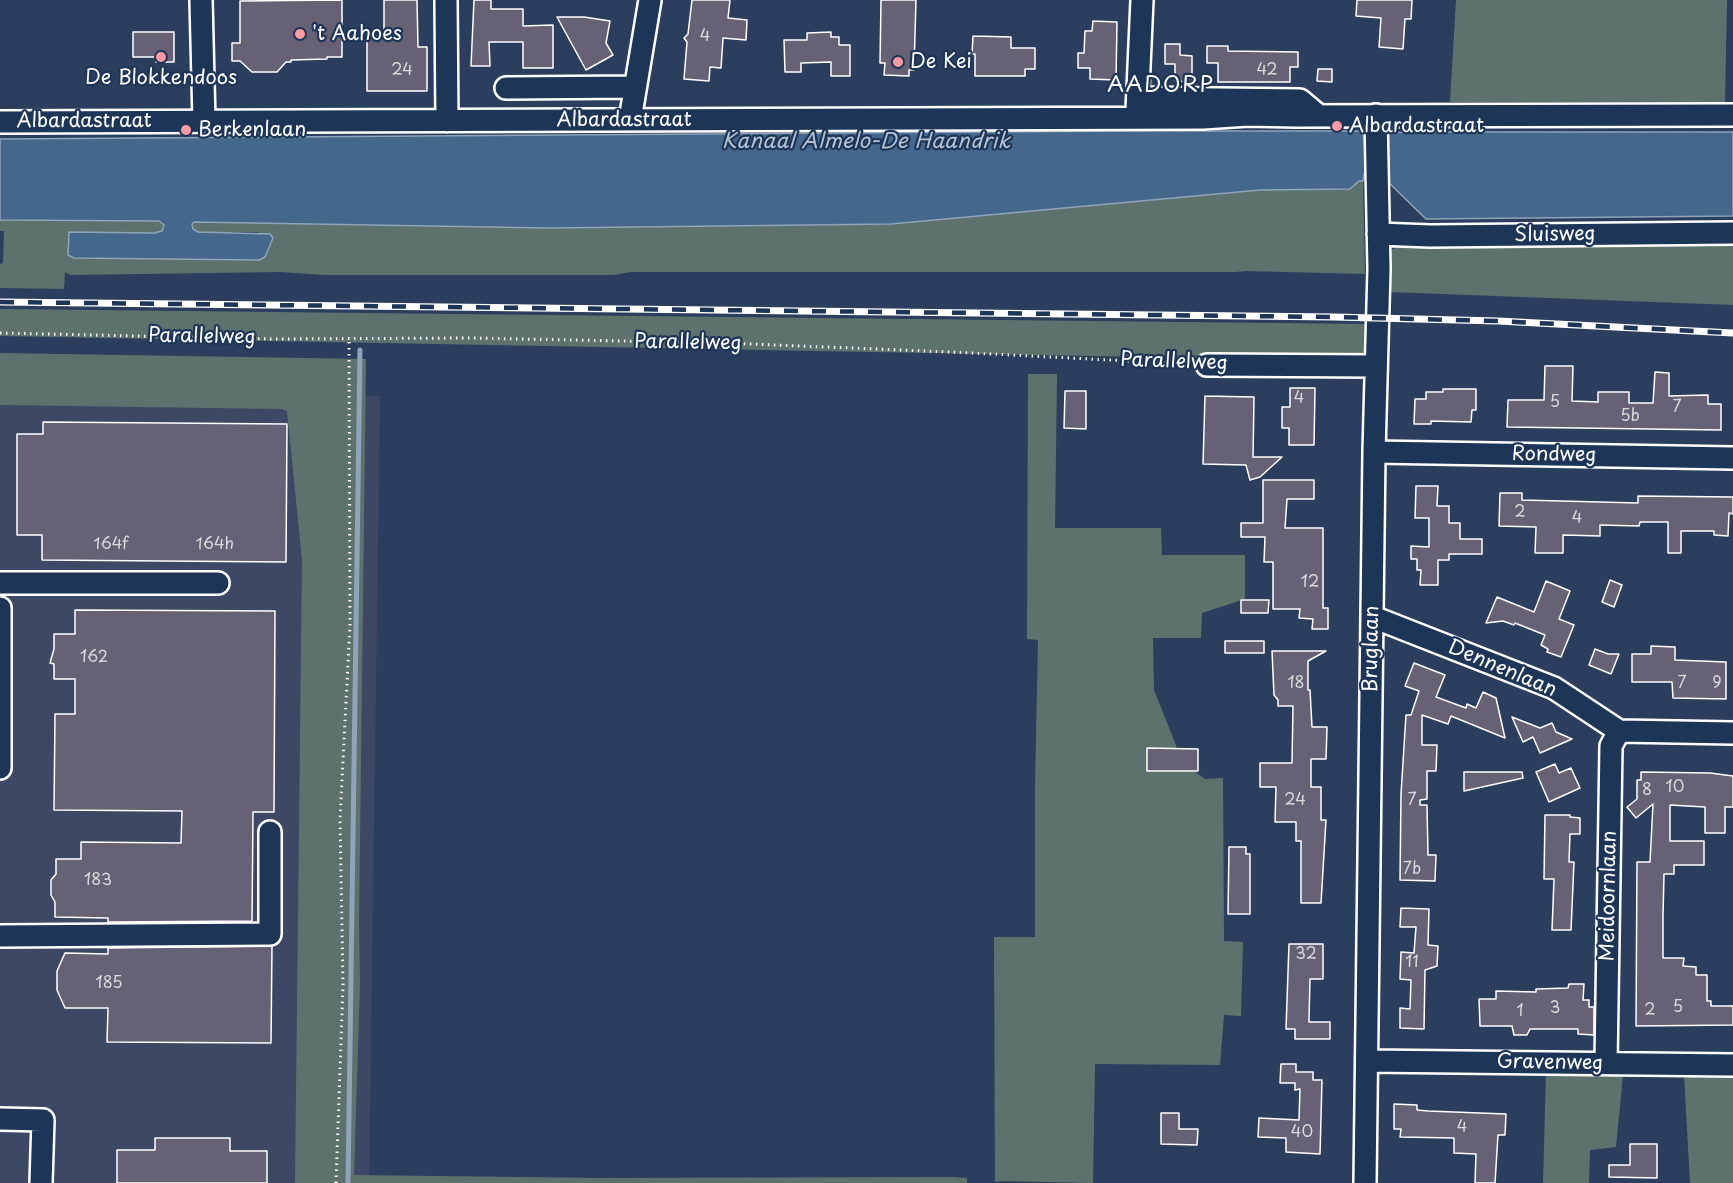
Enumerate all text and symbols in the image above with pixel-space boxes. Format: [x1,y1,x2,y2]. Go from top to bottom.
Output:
place label: 't Aahoes [312,22,402,46]
marker: 't Aahoes [293,27,307,41]
house number: 4 [700,27,710,47]
marker: De Blokkendoos [154,50,168,64]
place label: De Kei [910,50,972,74]
marker: De Kei [891,55,905,69]
house number: 24 [391,61,413,81]
house number: 42 [1256,61,1278,81]
place label: De Blokkendoos [85,66,237,90]
district label: AADORP [1107,73,1215,99]
street label: Albardastraat [556,108,692,132]
street label: Albardastraat [16,109,152,133]
place label: Albardastraat [1349,114,1484,138]
place label: Berkenlaan [198,118,306,142]
marker: Albardastraat [1330,119,1344,133]
marker: Berkenlaan [179,123,193,137]
water label: Kanaal Almelo-De Haandrik [722,129,1010,155]
street label: Sluisweg [1514,222,1596,248]
street label: Parallelweg [148,324,256,350]
street label: Parallelweg [634,330,742,356]
street label: Parallelweg [1120,348,1228,376]
house number: 4 [1294,389,1304,409]
house number: 5 [1550,393,1560,413]
house number: 7 [1672,398,1682,418]
house number: 5b [1620,407,1640,427]
street label: Rondweg [1511,442,1597,468]
house number: 2 [1514,503,1526,523]
house number: 4 [1572,509,1582,529]
house number: 164f [94,535,128,555]
house number: 164h [196,535,234,555]
house number: 12 [1301,573,1319,593]
street label: Bruglaan [1359,605,1385,693]
street label: Dennenlaan [1444,635,1560,703]
house number: 162 [80,648,108,668]
house number: 18 [1287,674,1305,694]
house number: 7 [1677,674,1687,694]
house number: 9 [1712,674,1722,694]
house number: 10 [1666,778,1684,798]
house number: 8 [1642,781,1652,801]
house number: 24 [1284,791,1306,811]
house number: 7 [1407,791,1417,811]
street label: Meidoornlaan [1596,830,1622,962]
house number: 7b [1403,860,1421,880]
house number: 183 [84,871,112,891]
house number: 32 [1295,945,1317,965]
house number: 11 [1405,953,1419,973]
house number: 185 [96,974,122,994]
house number: 5 [1673,998,1683,1018]
house number: 3 [1550,999,1560,1019]
house number: 2 [1644,1001,1656,1021]
house number: 1 [1516,1002,1524,1022]
street label: Gravenweg [1496,1050,1604,1076]
house number: 4 [1457,1118,1467,1138]
house number: 40 [1291,1123,1313,1143]

